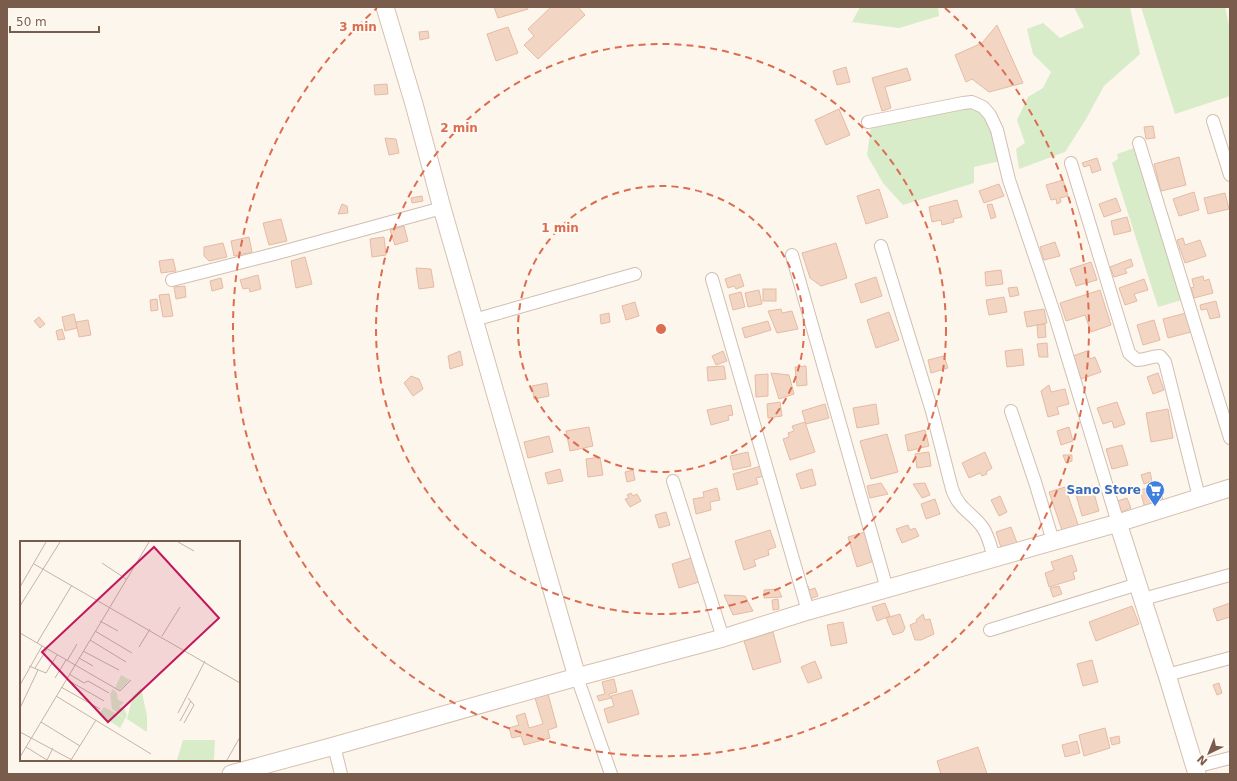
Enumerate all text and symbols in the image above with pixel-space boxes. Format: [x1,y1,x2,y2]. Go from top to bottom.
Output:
scale bar [10,8,99,34]
text: 50 m [16,15,47,29]
text: 3 min [339,20,377,34]
text: 2 min [440,121,478,135]
text: 1 min [541,221,579,235]
centre of rings [654,322,668,336]
supermarket icon: Sano Store [1144,479,1166,507]
place label: Sano Store [1067,483,1141,497]
inset map [20,541,240,761]
north arrow [1189,733,1229,773]
text: N [1195,752,1210,768]

